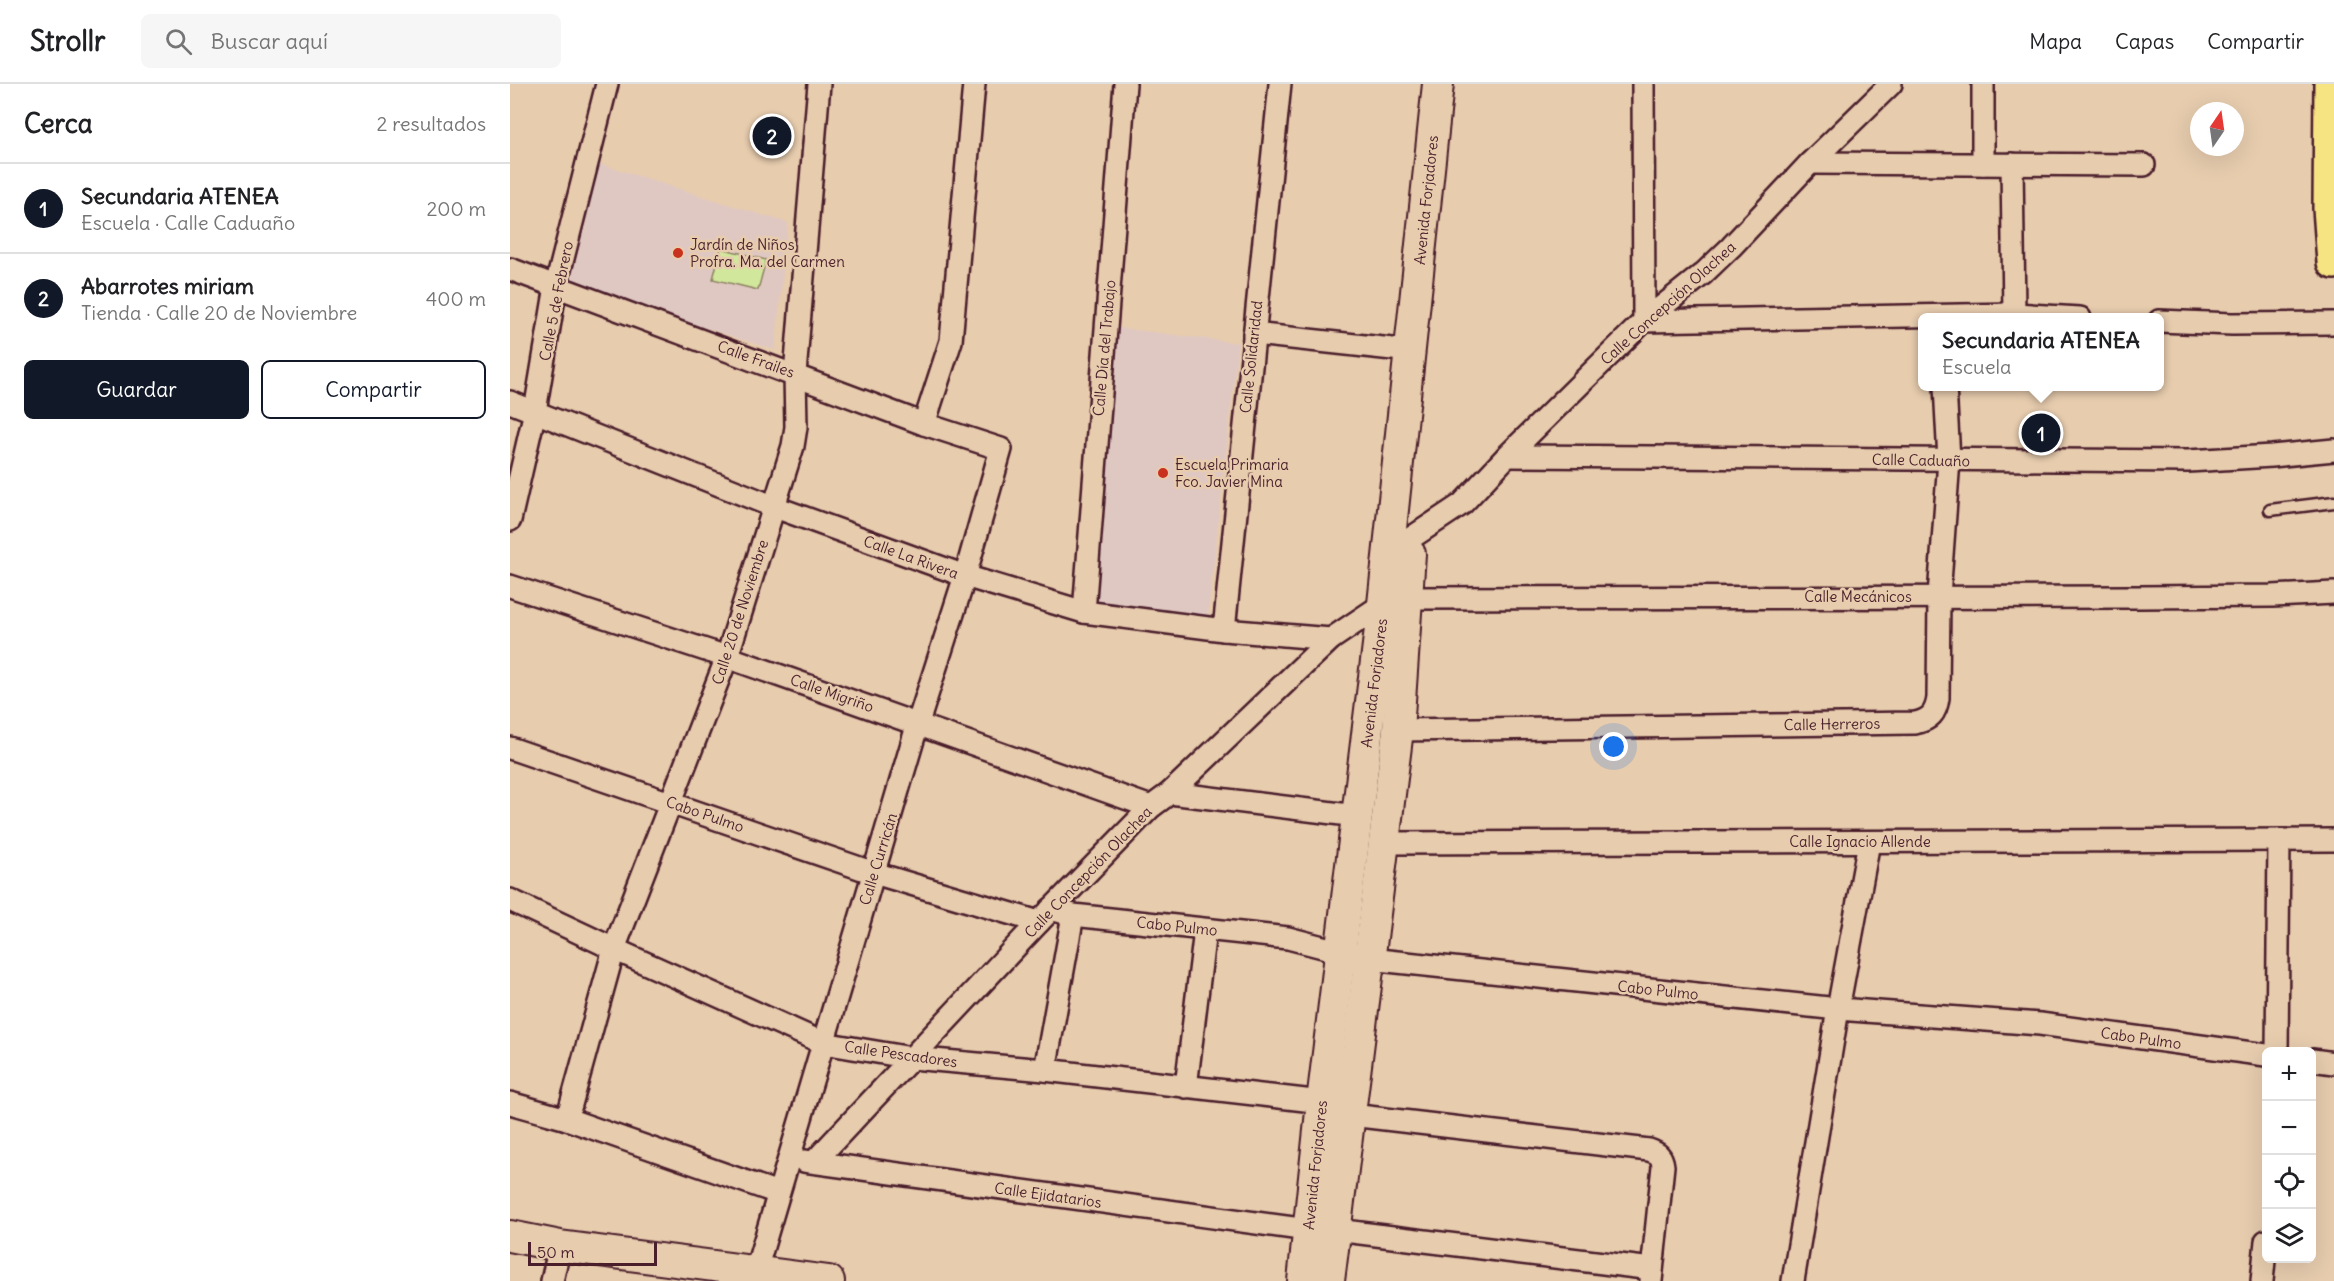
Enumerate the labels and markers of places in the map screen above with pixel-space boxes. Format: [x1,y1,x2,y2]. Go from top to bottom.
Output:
pin: 2 [752,113,792,158]
place label: Jardín de Niños Profra. Ma. del Carmen [690,235,845,271]
marker: Jardín de Niños Profra. Ma. del Carmen [671,246,685,260]
pin: 1 [2022,410,2060,456]
place label: Escuela Primaria Fco. Javier Mina [1175,455,1289,491]
marker: Escuela Primaria Fco. Javier Mina [1156,466,1170,480]

